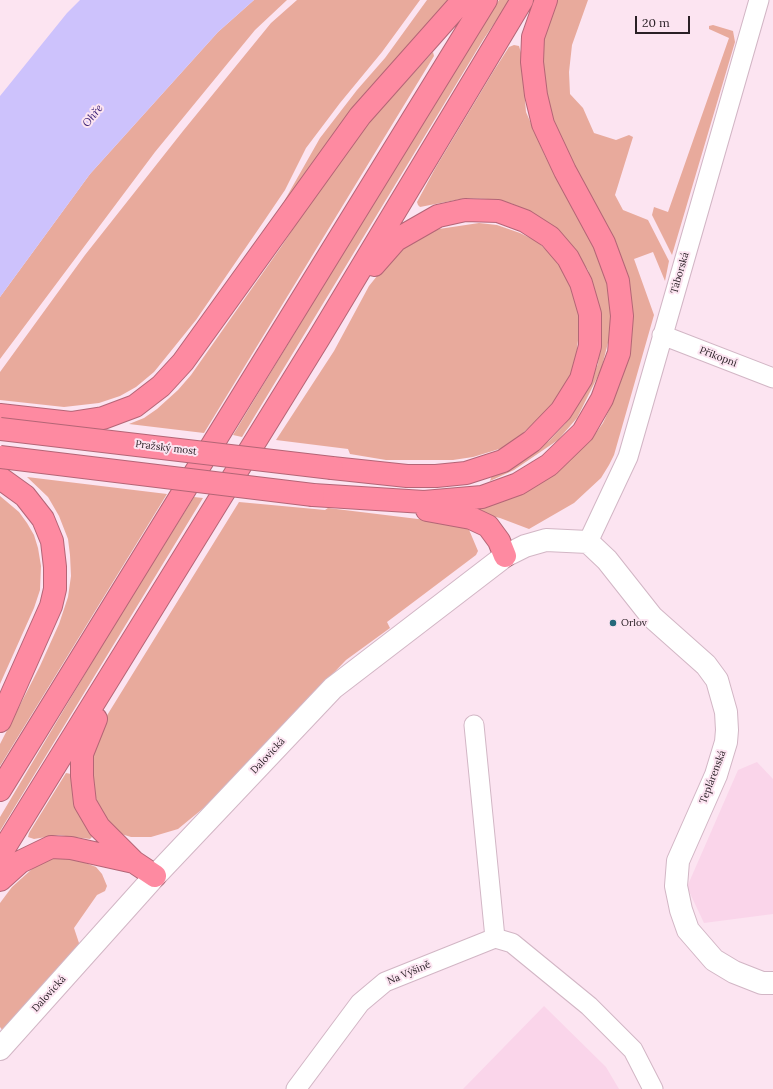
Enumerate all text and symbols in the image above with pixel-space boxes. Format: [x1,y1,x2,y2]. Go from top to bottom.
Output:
scale bar [637,8,692,34]
text: 20 m [642,15,670,30]
water label: Ohře [80,102,106,130]
street label: Táborská [668,251,692,295]
street label: Příkopní [698,344,738,370]
street label: Pražský most [135,438,197,458]
place label: Orlov [621,617,647,629]
marker: Orlov [608,618,618,628]
street label: Dalovická [248,736,288,776]
street label: Teplárenská [697,749,729,805]
street label: Na Výšině [386,959,432,987]
street label: Dalovická [30,973,68,1015]

